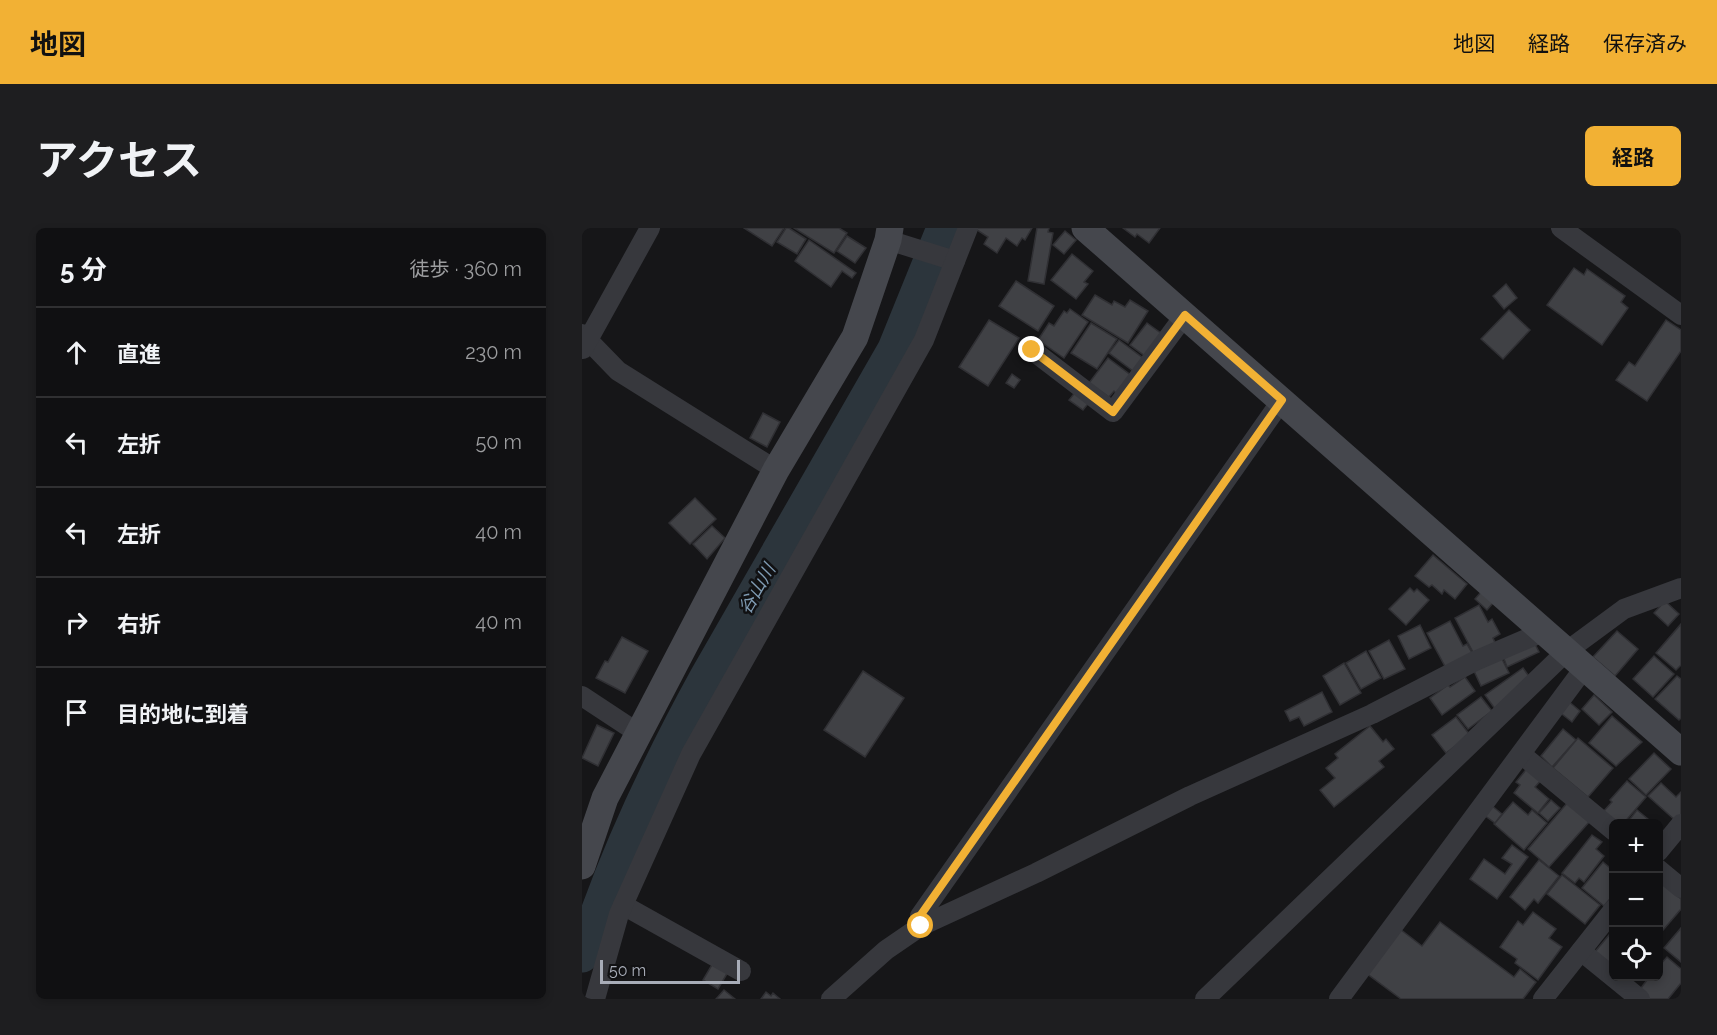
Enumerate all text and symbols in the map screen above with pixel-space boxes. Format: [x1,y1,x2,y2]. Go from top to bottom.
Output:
text: 地図 [30,28,86,61]
text: 地図 [1453,31,1495,56]
text: 経路 [1528,31,1570,56]
text: 保存済み [1603,31,1687,56]
button: 経路 [1585,126,1681,186]
text: アクセス [36,136,202,185]
text: 5 分 [60,255,107,285]
text: 徒歩 · 360 m [410,257,522,281]
icon: ahead [60,336,93,369]
route end [1018,336,1044,362]
text: 230 m [465,340,522,364]
text: 直進 [117,341,161,367]
icon: left [60,426,93,459]
text: 50 m [475,430,522,454]
text: 左折 [117,431,161,457]
icon: left [60,516,93,549]
text: 40 m [475,520,522,544]
text: 左折 [117,521,161,547]
water label: 谷山川 [734,558,780,617]
icon: right [60,606,93,639]
text: 40 m [475,610,522,634]
text: 右折 [117,611,161,637]
icon: arrive [60,696,93,729]
text: 目的地に到着 [117,701,249,727]
map controls [1609,819,1663,981]
button: + [1609,819,1663,873]
button: − [1609,873,1663,927]
route start [907,912,933,938]
button: locate [1609,927,1663,981]
scale bar [600,957,740,984]
text: 50 m [609,961,646,980]

